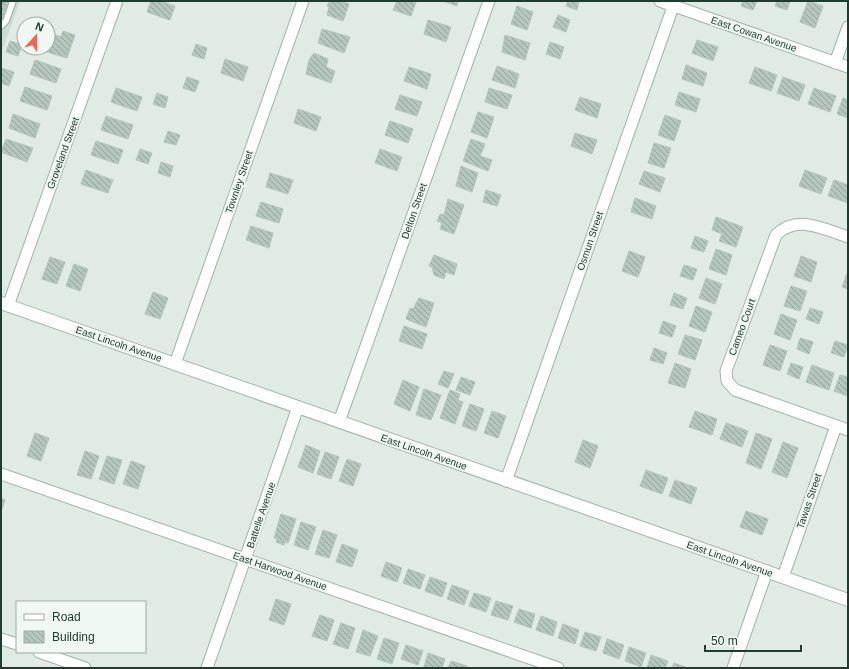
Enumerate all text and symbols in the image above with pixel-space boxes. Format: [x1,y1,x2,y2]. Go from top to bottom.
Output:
street label: East Cowan Avenue [710,14,799,54]
north arrow [16,16,56,56]
text: N [34,20,45,34]
street label: Groveland Street [45,115,81,190]
street label: Townley Street [223,149,255,215]
street label: Delton Street [399,181,429,240]
street label: Osmun Street [575,210,605,272]
street label: Cameo Court [727,297,757,357]
street label: East Lincoln Avenue [74,324,164,364]
street label: East Lincoln Avenue [379,432,469,472]
street label: Tawas Street [794,472,824,530]
street label: Battelle Avenue [245,480,278,550]
street label: East Lincoln Avenue [685,539,775,579]
street label: East Harwood Avenue [232,550,329,592]
legend [16,601,146,653]
text: Road [52,610,81,624]
scale bar [705,627,801,653]
text: Building [52,630,95,644]
text: 50 m [711,634,738,648]

